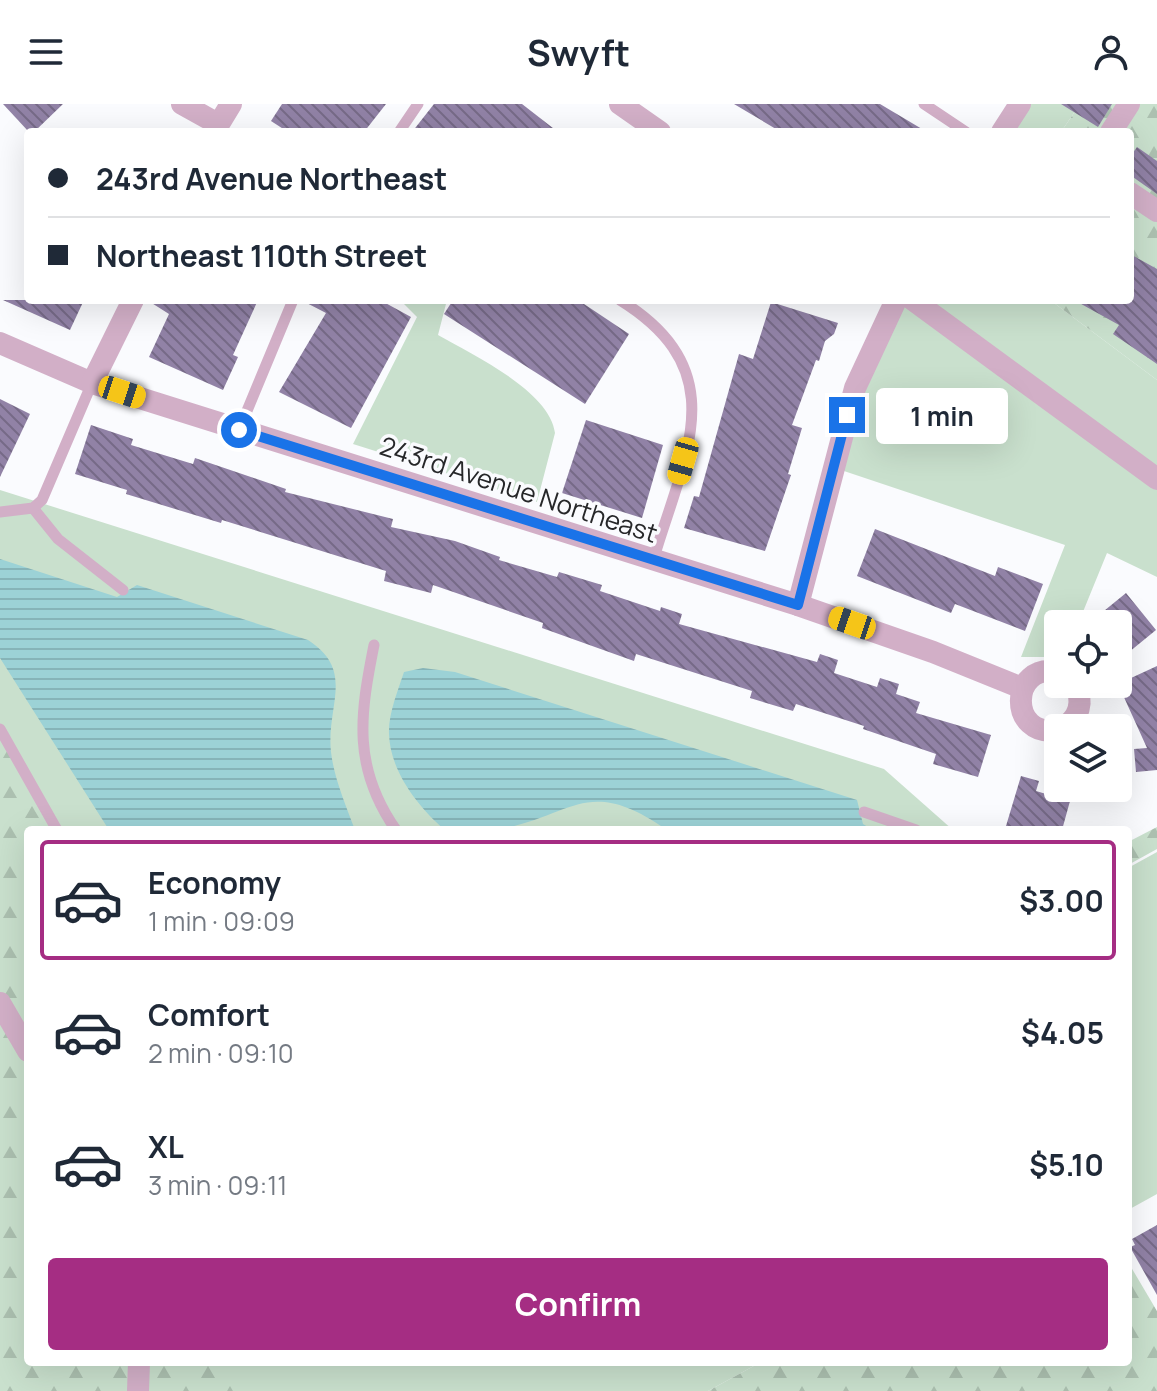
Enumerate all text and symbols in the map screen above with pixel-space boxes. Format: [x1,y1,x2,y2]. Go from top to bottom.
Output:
text: Swyft [527,28,630,77]
icon: menu [24,30,68,74]
icon: person [1089,30,1133,74]
text: 243rd Avenue Northeast [96,158,447,199]
text: Northeast 110th Street [96,235,427,276]
car [95,373,149,411]
callout: 1 min [875,387,1007,443]
route end [829,397,865,433]
text: 1 min [910,398,974,434]
route start [221,412,257,448]
street label: 243rd Avenue Northeast [376,427,662,551]
car [665,435,701,487]
car [825,604,879,642]
map controls [1044,610,1132,802]
button: locate [1044,610,1132,698]
button: layers [1044,714,1132,802]
text: Economy [148,862,281,903]
icon: car [52,864,124,936]
text: $3.00 [1019,880,1104,921]
text: 1 min · 09:09 [148,903,295,939]
text: Comfort [148,994,270,1035]
icon: car [52,996,124,1068]
text: $4.05 [1021,1012,1104,1053]
text: 2 min · 09:10 [148,1035,294,1071]
text: XL [148,1126,184,1167]
icon: car [52,1128,124,1200]
text: $5.10 [1029,1144,1104,1185]
text: 3 min · 09:11 [148,1167,287,1203]
button: Confirm [48,1258,1108,1350]

